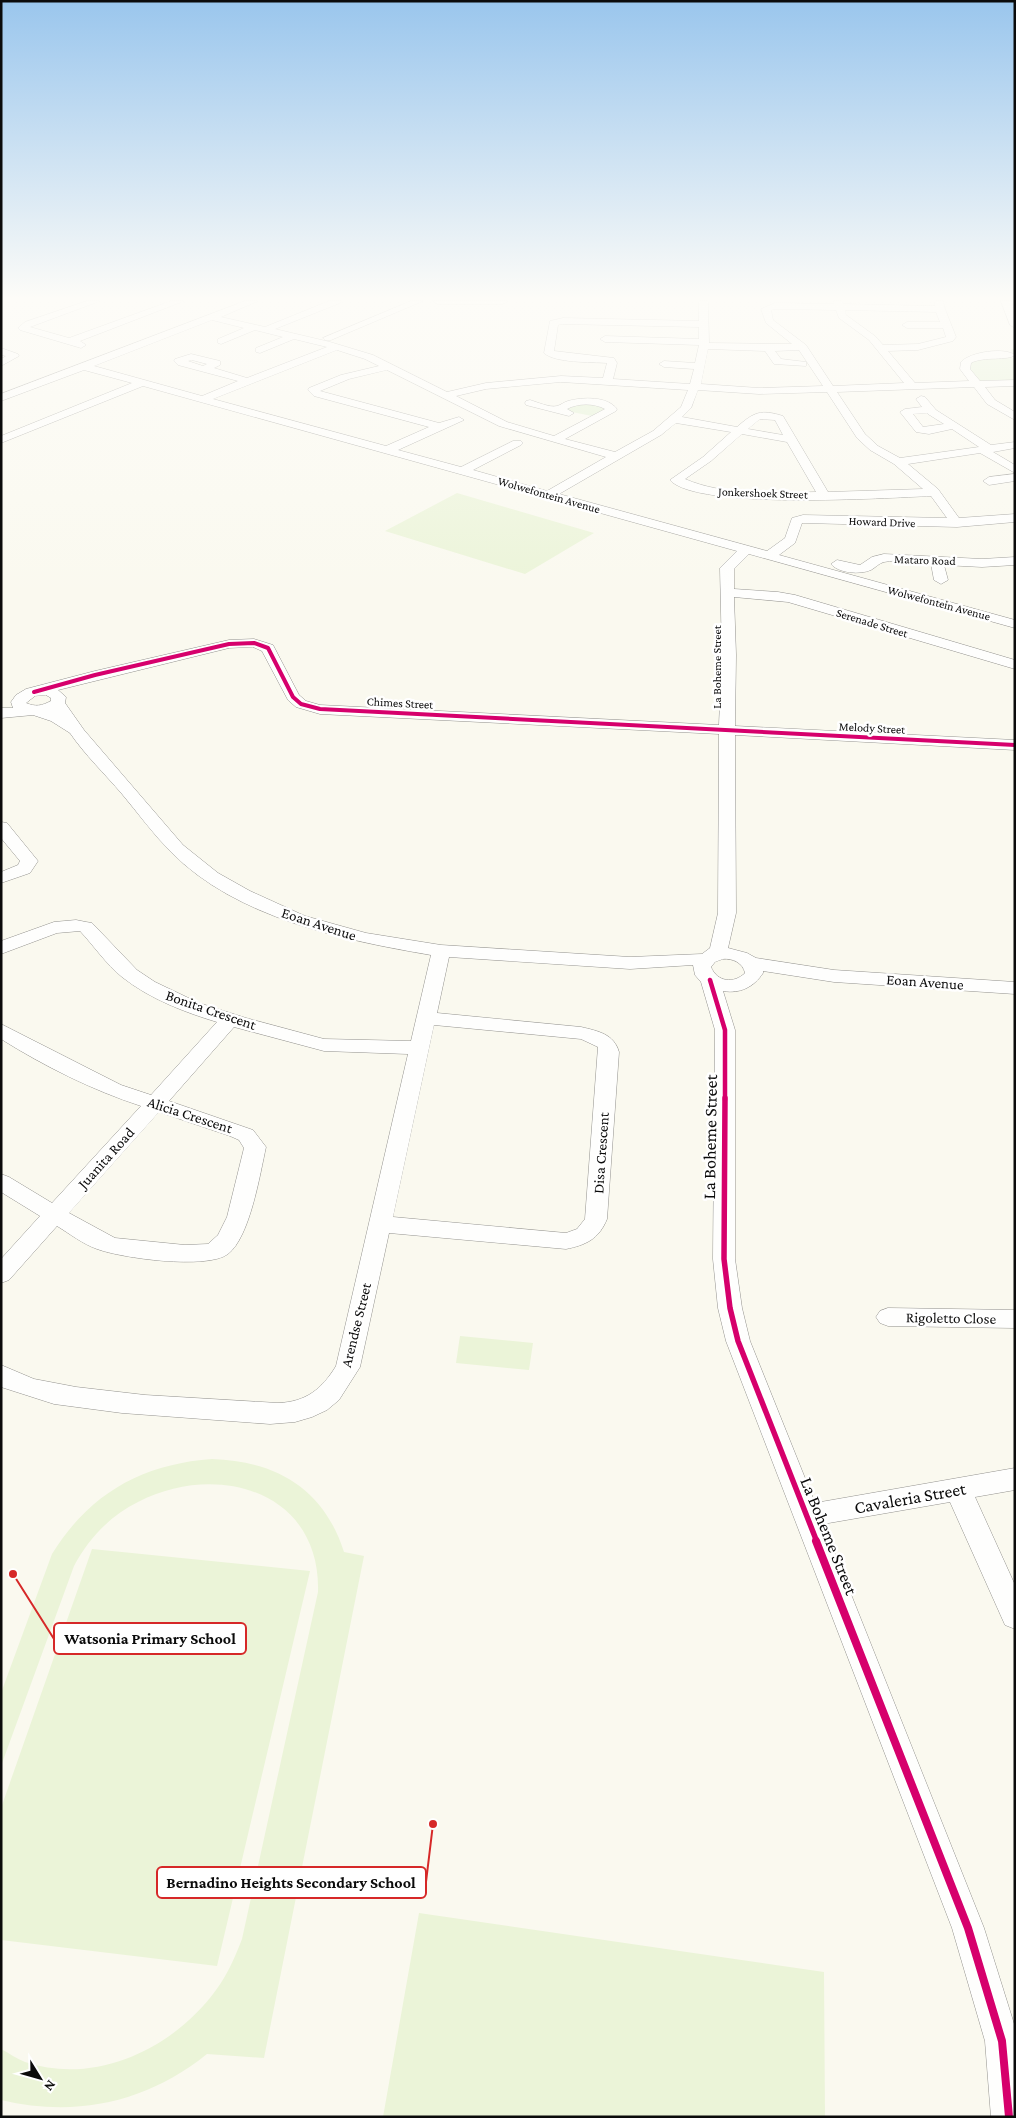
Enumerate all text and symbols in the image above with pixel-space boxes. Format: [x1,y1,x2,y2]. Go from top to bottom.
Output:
street label: Wolwefontein Avenue [496,474,602,516]
street label: Jonkershoek Street [717,484,809,502]
street label: Howard Drive [848,514,916,530]
street label: Mataro Road [894,552,957,568]
street label: Wolwefontein Avenue [886,583,992,623]
street label: Serenade Street [835,605,910,641]
street label: La Boheme Street [710,624,724,709]
street label: Chimes Street [366,694,435,712]
street label: Melody Street [838,719,907,737]
street label: Eoan Avenue [280,904,359,944]
street label: Eoan Avenue [886,971,965,993]
street label: Bonita Crescent [164,987,259,1033]
street label: La Boheme Street [699,1073,721,1200]
street label: Alicia Crescent [145,1094,235,1137]
street label: Disa Crescent [590,1111,612,1194]
street label: Juanita Road [73,1124,138,1194]
street label: Arendse Street [338,1280,374,1369]
street label: Rigoletto Close [906,1309,997,1328]
street label: La Boheme Street [796,1474,862,1599]
street label: Cavaleria Street [853,1478,968,1518]
callout: Watsonia Primary School [54,1623,246,1654]
text: Watsonia Primary School [63,1630,236,1647]
callout: Bernadino Heights Secondary School [157,1867,426,1898]
text: Bernadino Heights Secondary School [166,1874,416,1891]
north arrow [15,2053,65,2103]
text: N [41,2077,60,2095]

